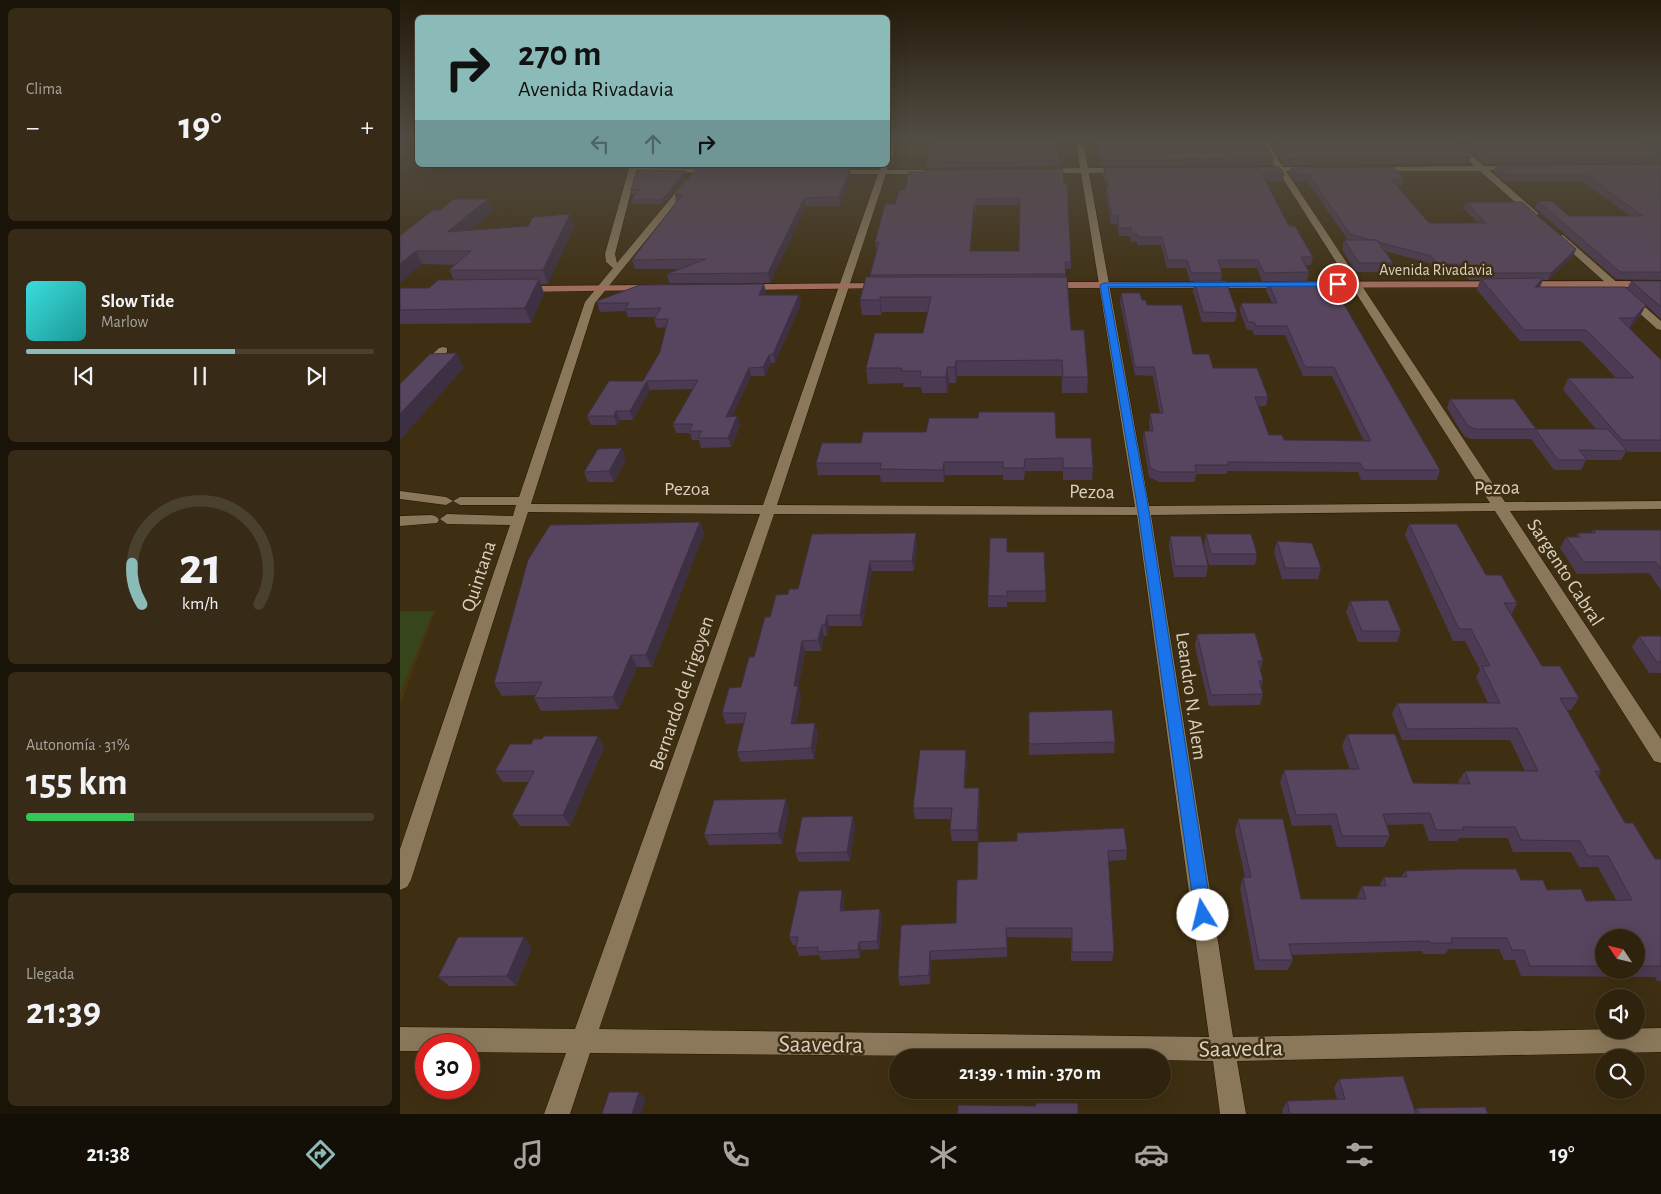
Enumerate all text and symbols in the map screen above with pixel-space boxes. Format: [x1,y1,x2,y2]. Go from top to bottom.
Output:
icon: right [435,35,500,100]
text: 270 m [518,37,601,72]
text: Avenida Rivadavia [518,78,674,100]
text: Clima [26,81,62,97]
text: 19° [178,108,222,146]
text: − [26,114,39,142]
text: + [361,114,374,142]
icon: left [586,130,614,158]
icon: ahead [639,130,667,158]
icon: right [692,130,720,158]
street label: Avenida Rivadavia [1379,262,1493,278]
pin [1317,263,1359,305]
icon: arrive [1324,270,1352,298]
text: Slow Tide [101,292,174,311]
text: Marlow [101,314,148,330]
icon: previous [70,362,98,390]
icon: pause [186,362,214,390]
icon: next [302,362,330,390]
street label: Pezoa [1474,478,1520,498]
street label: Pezoa [664,479,710,499]
street label: Pezoa [1069,482,1115,502]
street label: Sargento Cabral [1523,515,1607,630]
street label: Quintana [458,538,500,614]
text: 21 [178,541,222,593]
text: km/h [182,595,218,613]
street label: Bernardo de Irigoyen [646,614,718,773]
street label: Leandro N. Alem [1172,631,1210,762]
text: Autonomía · 31% [26,737,130,753]
text: 155 km [26,764,128,802]
position arrow [1176,888,1228,940]
north arrow [1595,929,1645,979]
map controls [1595,929,1645,1099]
text: Llegada [26,966,74,982]
button: sound [1595,989,1645,1039]
text: 21:39 [26,993,101,1031]
street label: Saavedra [778,1032,863,1058]
speed limit sign: 30 [415,1034,480,1099]
street label: Saavedra [1199,1036,1284,1062]
button: search [1595,1049,1645,1099]
text: 21:39 · 1 min · 370 m [959,1064,1101,1083]
icon: directions [303,1137,338,1172]
icon: music [511,1137,546,1172]
icon: phone [718,1137,753,1172]
icon: climate [926,1137,961,1172]
icon: car [1134,1137,1169,1172]
icon: filters [1342,1137,1377,1172]
text: 21:38 [86,1143,130,1165]
text: 19° [1550,1143,1575,1165]

